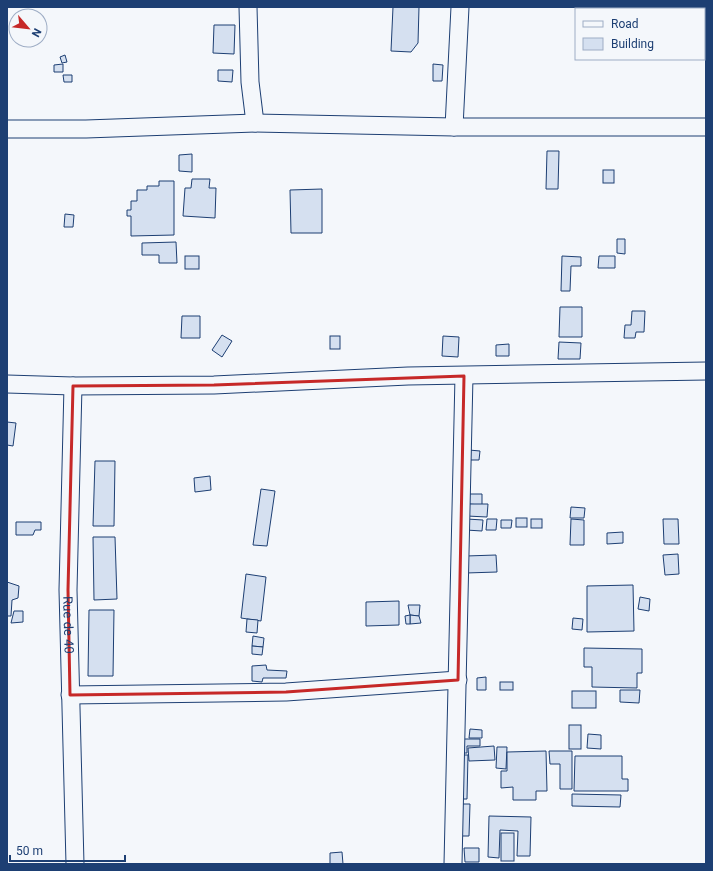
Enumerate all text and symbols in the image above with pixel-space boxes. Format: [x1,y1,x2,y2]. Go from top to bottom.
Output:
north arrow [8,8,48,48]
legend [575,8,705,60]
text: Road [611,17,639,31]
text: N [29,26,44,39]
text: Building [611,37,654,51]
street label: Rue de 40 [61,596,77,654]
scale bar [10,837,125,863]
text: 50 m [16,844,43,858]

